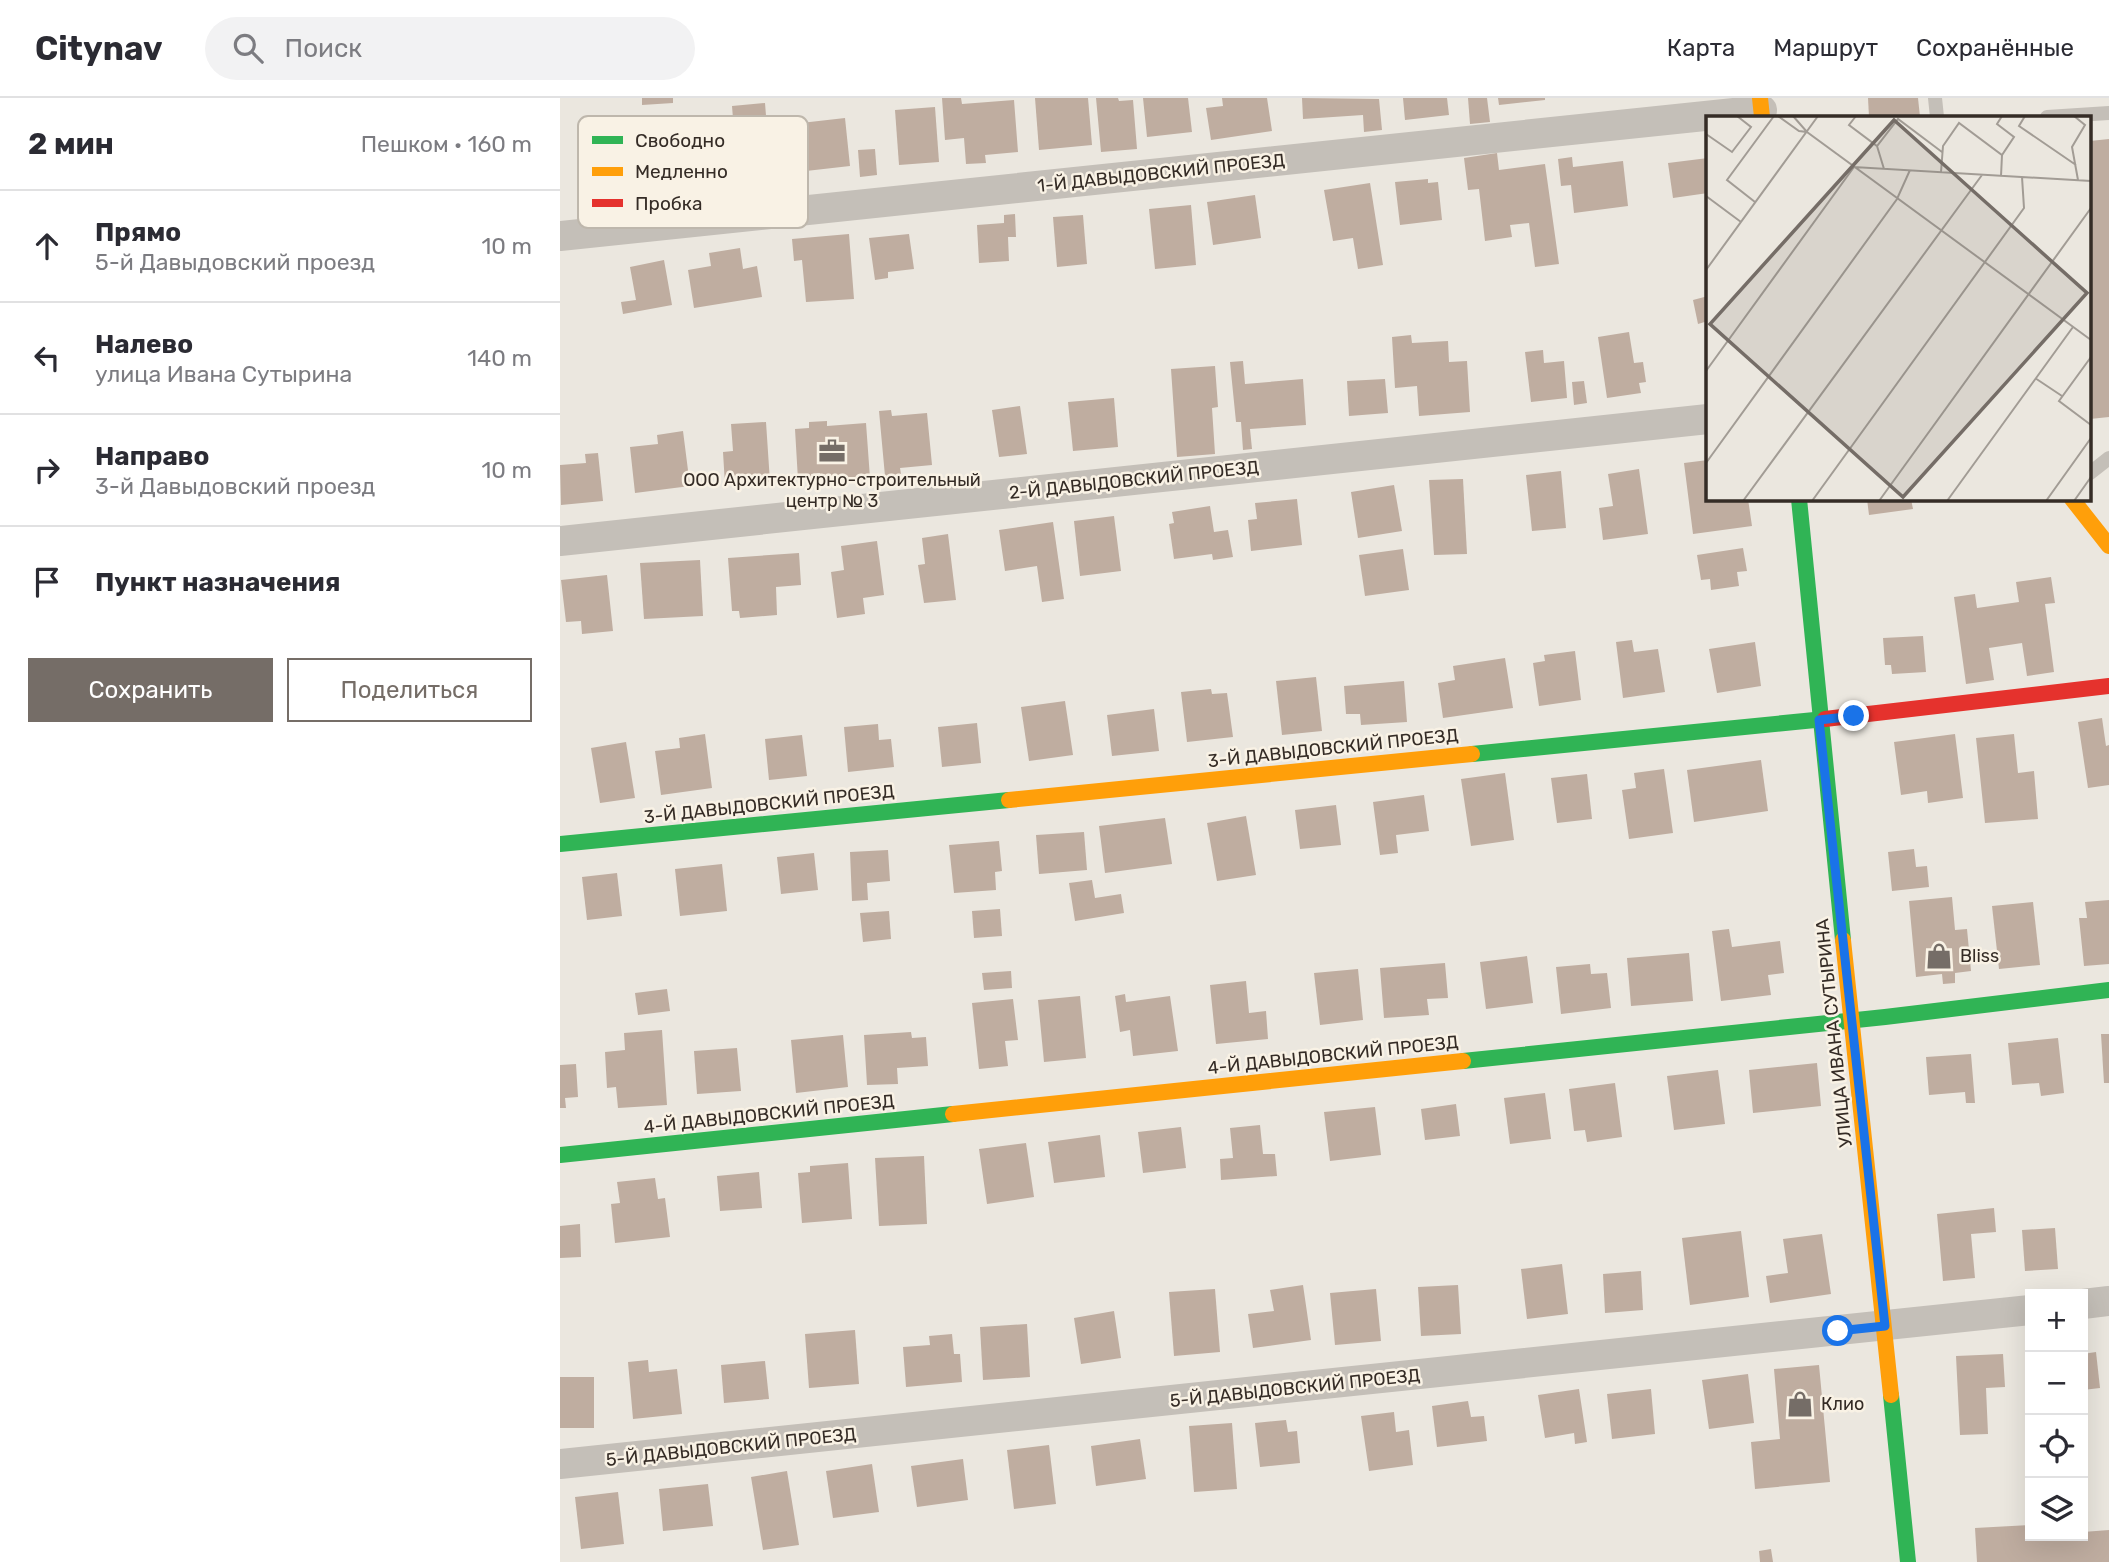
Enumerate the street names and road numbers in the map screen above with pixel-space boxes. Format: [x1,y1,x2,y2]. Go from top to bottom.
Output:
street label: 1-Й ДАВЫДОВСКИЙ ПРОЕЗД [1036,149,1286,197]
street label: 2-Й ДАВЫДОВСКИЙ ПРОЕЗД [1008,456,1260,504]
street label: 3-Й ДАВЫДОВСКИЙ ПРОЕЗД [1207,724,1460,772]
street label: 3-Й ДАВЫДОВСКИЙ ПРОЕЗД [643,780,896,828]
street label: УЛИЦА ИВАНА СУТЫРИНА [1811,917,1857,1149]
street label: 4-Й ДАВЫДОВСКИЙ ПРОЕЗД [1206,1031,1460,1079]
street label: 4-Й ДАВЫДОВСКИЙ ПРОЕЗД [642,1090,896,1138]
street label: 5-Й ДАВЫДОВСКИЙ ПРОЕЗД [1169,1364,1422,1412]
street label: 5-Й ДАВЫДОВСКИЙ ПРОЕЗД [605,1423,858,1471]

